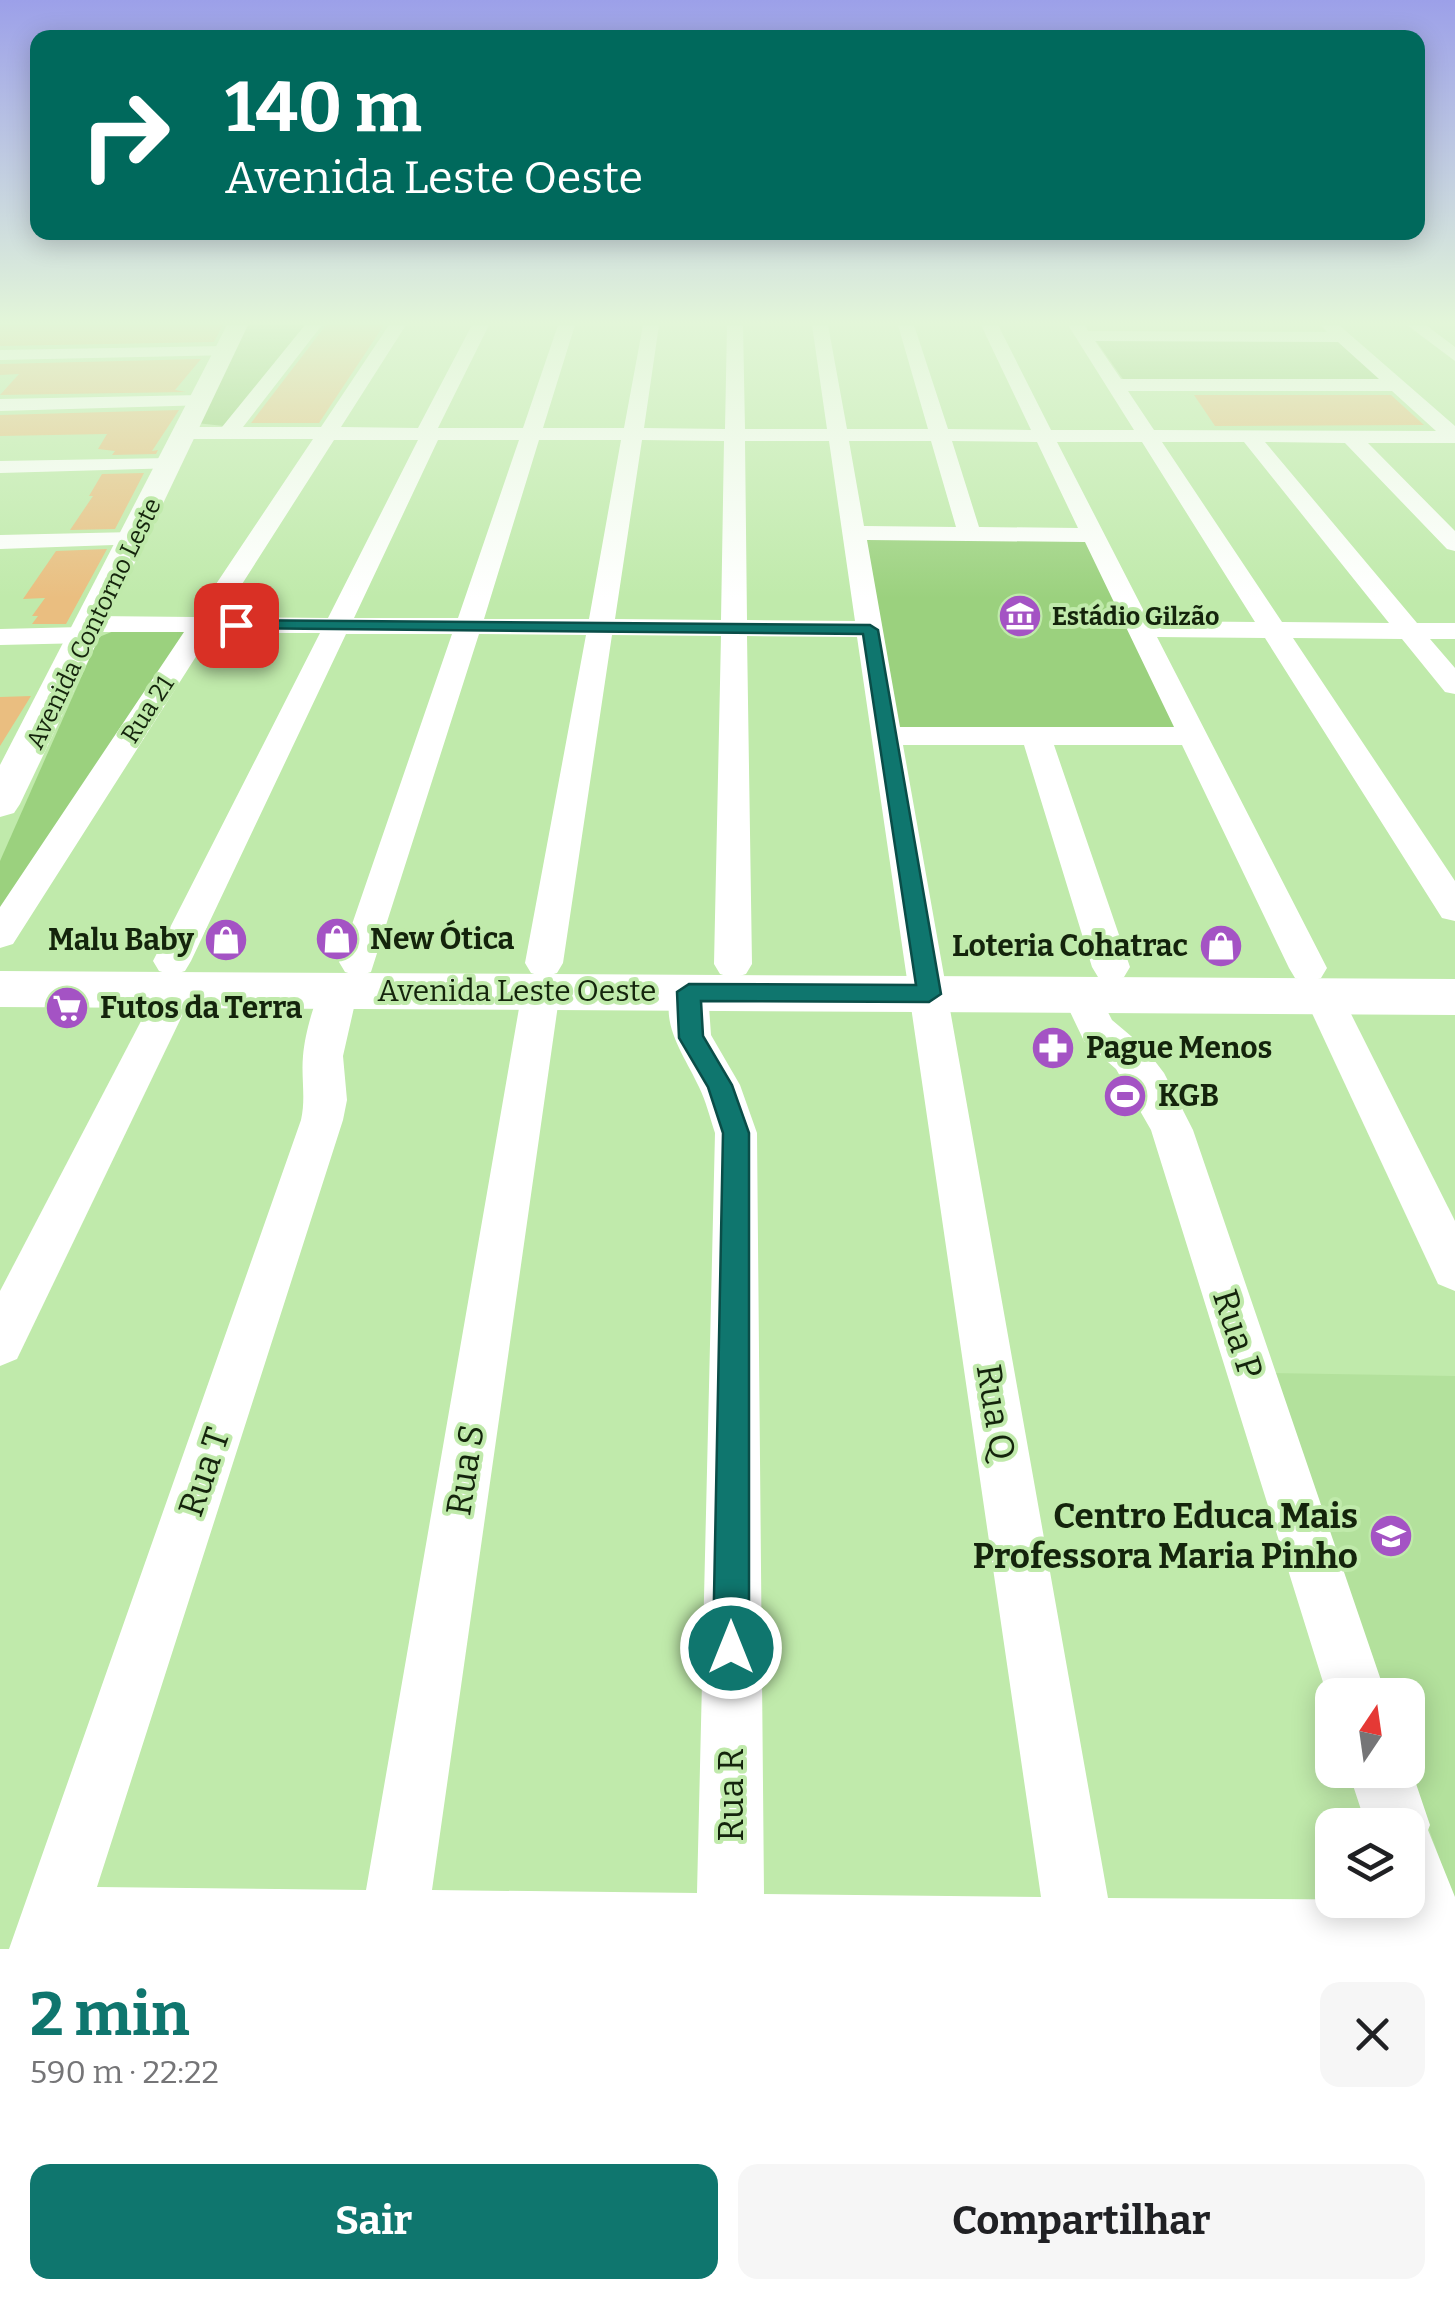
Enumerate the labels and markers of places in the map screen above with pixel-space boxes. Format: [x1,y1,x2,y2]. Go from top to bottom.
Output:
pin [194,583,279,668]
museum icon: Estádio Gilzão [997,593,1043,639]
place label: Estádio Gilzão [1052,602,1219,632]
shop icon: New Ótica [314,916,360,962]
shop icon: Malu Baby [203,917,249,963]
place label: New Ótica [370,919,515,957]
place label: Malu Baby [48,922,194,958]
shop icon: Loteria Cohatrac [1198,923,1244,969]
place label: Loteria Cohatrac [952,928,1188,964]
supermarket icon: Futos da Terra [44,985,90,1031]
place label: Futos da Terra [100,990,302,1026]
pharmacy icon: Pague Menos [1030,1025,1076,1071]
place label: Pague Menos [1086,1030,1272,1066]
sports icon: KGB [1102,1073,1148,1119]
place label: KGB [1158,1078,1219,1114]
place label: Centro Educa Mais Professora Maria Pinho [973,1495,1358,1577]
school or university icon: Centro Educa Mais Professora Maria Pinho [1368,1513,1414,1559]

